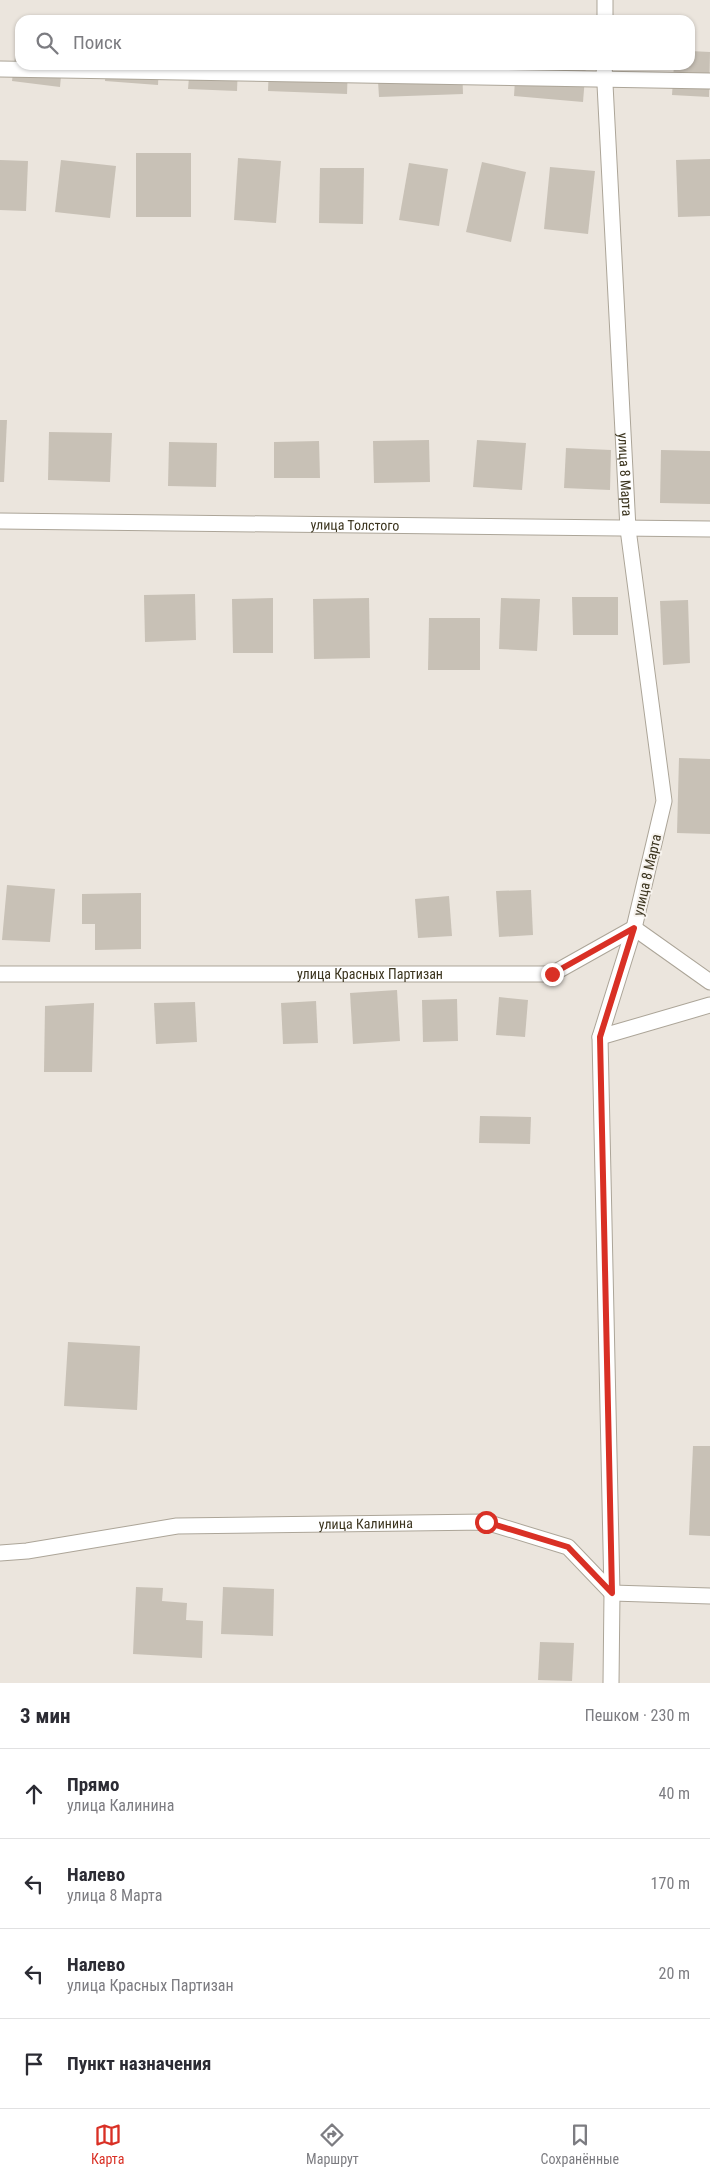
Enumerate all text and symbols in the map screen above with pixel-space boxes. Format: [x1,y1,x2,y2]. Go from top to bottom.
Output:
search box [15,15,695,70]
icon: search [33,29,61,57]
text: Поиск [73,31,122,54]
street label: улица 8 Марта [615,432,635,517]
street label: улица Толстого [310,516,399,533]
street label: улица 8 Марта [630,833,664,917]
route end [541,963,564,986]
street label: улица Красных Партизан [297,966,443,982]
route start [475,1511,498,1534]
street label: улица Калинина [319,1515,413,1532]
text: 3 мин [20,1704,70,1728]
text: Пешком · 230 m [585,1706,690,1725]
text: Прямо [67,1773,120,1796]
icon: ahead [20,1780,48,1808]
text: 40 m [658,1784,690,1803]
text: улица Калинина [67,1796,174,1815]
text: Налево [67,1863,125,1886]
icon: left [20,1870,48,1898]
text: 170 m [651,1874,690,1893]
text: улица 8 Марта [67,1886,162,1905]
text: Налево [67,1953,125,1976]
icon: left [20,1960,48,1988]
text: 20 m [658,1964,690,1983]
text: улица Красных Партизан [67,1976,234,1995]
icon: arrive [20,2050,48,2078]
text: Пункт назначения [67,2052,211,2075]
tab: Карта [91,2121,124,2167]
tab: Маршрут [306,2121,359,2167]
tab: Сохранённые [541,2121,619,2167]

